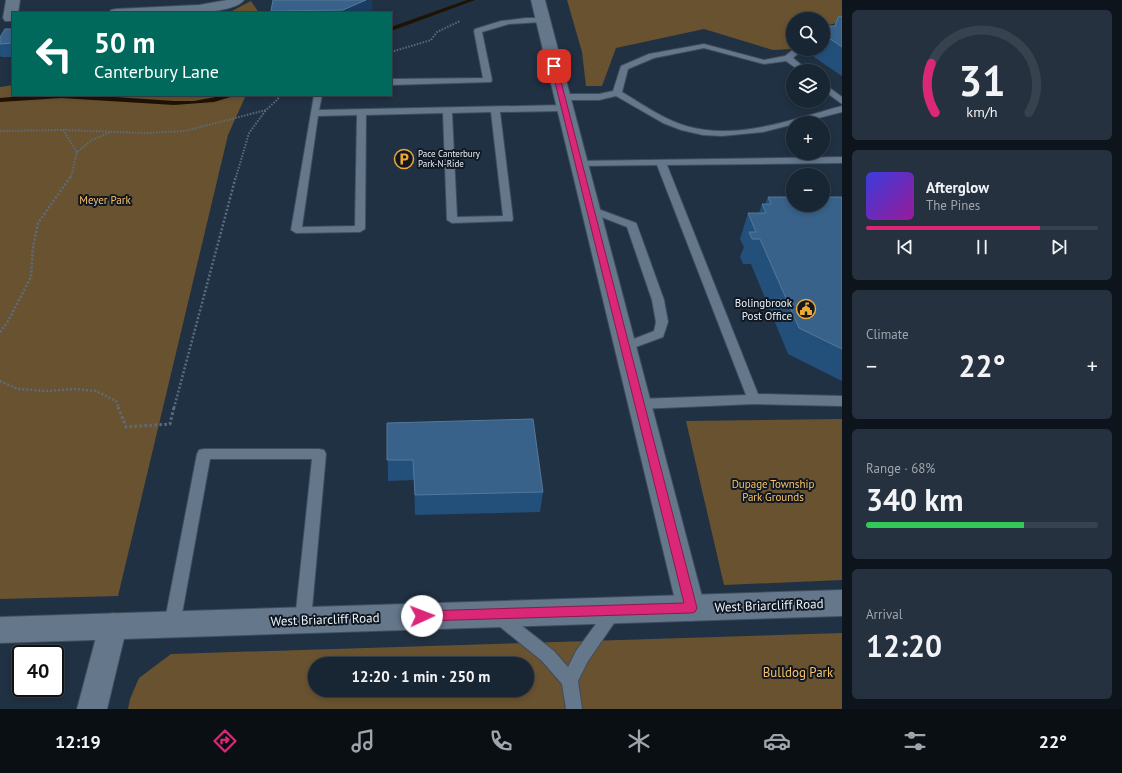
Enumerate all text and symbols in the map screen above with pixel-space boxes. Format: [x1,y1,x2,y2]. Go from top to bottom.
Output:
map controls [786,12,830,212]
button: search [786,12,830,56]
text: 50 m [94,24,155,61]
icon: left [28,28,80,80]
pin [537,49,571,83]
text: 31 [958,54,1006,107]
icon: arrive [543,55,565,77]
text: Canterbury Lane [94,60,219,83]
button: layers [786,64,830,108]
text: km/h [966,101,998,120]
button: + [786,116,830,160]
parking icon: Pace Canterbury Park-N-Ride [393,148,415,170]
place label: Pace Canterbury Park-N-Ride [418,148,481,169]
button: − [786,168,830,212]
text: Afterglow [926,178,989,197]
park label: Meyer Park [79,193,132,207]
text: The Pines [926,197,980,214]
icon: previous [894,236,916,258]
icon: pause [971,236,993,258]
icon: next [1048,236,1070,258]
place label: Bolingbrook Post Office [735,296,793,323]
public building icon: Bolingbrook Post Office [795,298,817,320]
text: Climate [866,326,909,343]
text: 22° [958,346,1006,385]
text: − [866,352,877,380]
text: + [1087,352,1098,380]
text: Range · 68% [866,460,935,477]
park label: Dupage Township Park Grounds [732,477,814,504]
text: 340 km [866,480,964,519]
position arrow [401,595,443,637]
street label: West Briarcliff Road [714,595,824,616]
text: Arrival [866,606,902,623]
street label: West Briarcliff Road [270,609,380,630]
text: 12:20 [866,626,942,665]
speed limit sign: 40 [12,645,64,697]
park label: Bulldog Park [763,664,834,681]
text: 12:20 · 1 min · 250 m [352,667,490,686]
icon: directions [211,727,239,755]
icon: music [349,727,377,755]
icon: phone [487,727,515,755]
icon: climate [625,727,653,755]
icon: car [763,727,791,755]
icon: filters [901,727,929,755]
text: 12:19 [55,730,101,753]
text: 22° [1039,730,1067,753]

